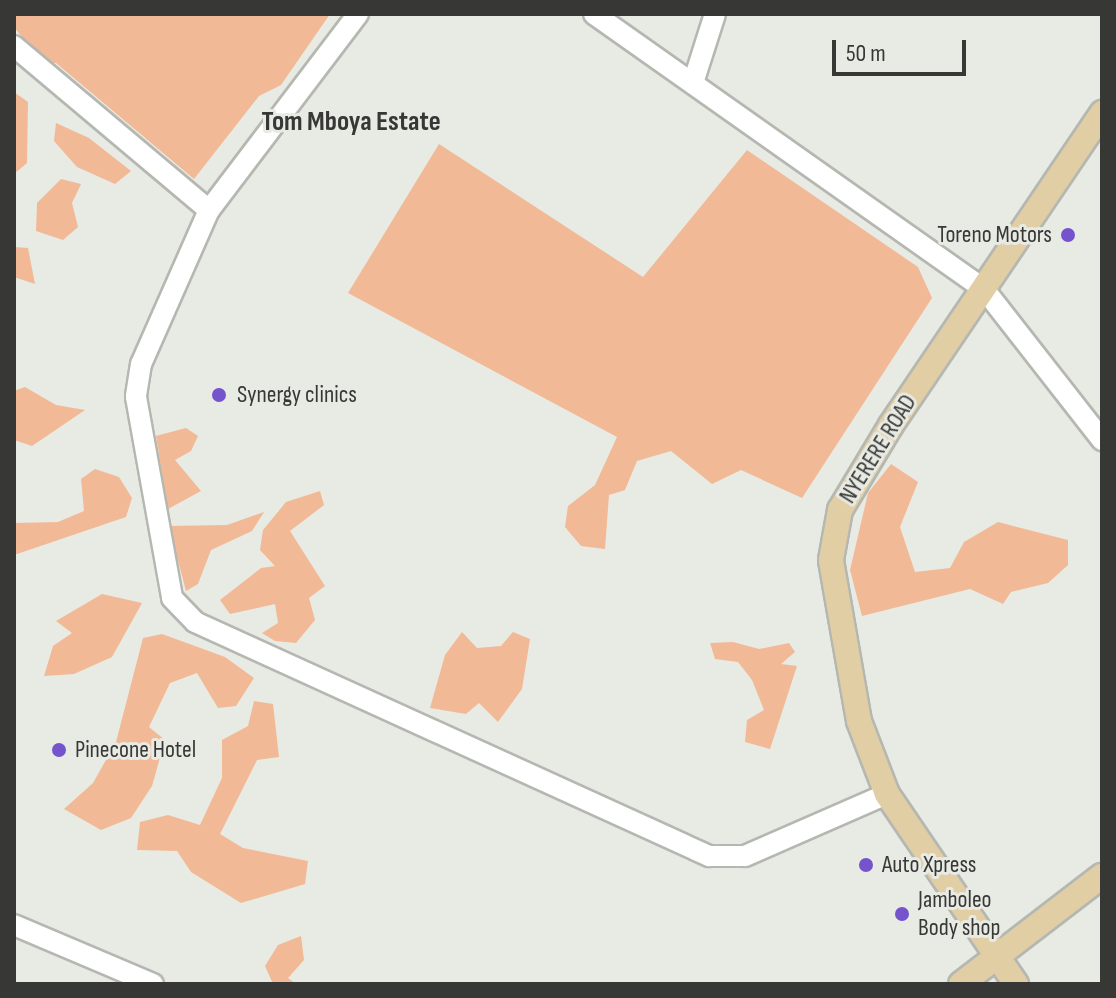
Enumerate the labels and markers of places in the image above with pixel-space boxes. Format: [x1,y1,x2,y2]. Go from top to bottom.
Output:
place label: Toreno Motors [937,221,1052,249]
marker: Toreno Motors [1059,226,1077,244]
place label: Synergy clinics [237,381,357,409]
marker: Synergy clinics [208,384,230,406]
place label: Pinecone Hotel [75,736,196,764]
marker: Pinecone Hotel [50,741,68,759]
place label: Auto Xpress [882,851,976,879]
marker: Auto Xpress [857,856,875,874]
place label: Jamboleo Body shop [918,886,1001,942]
marker: Jamboleo Body shop [893,905,911,923]

